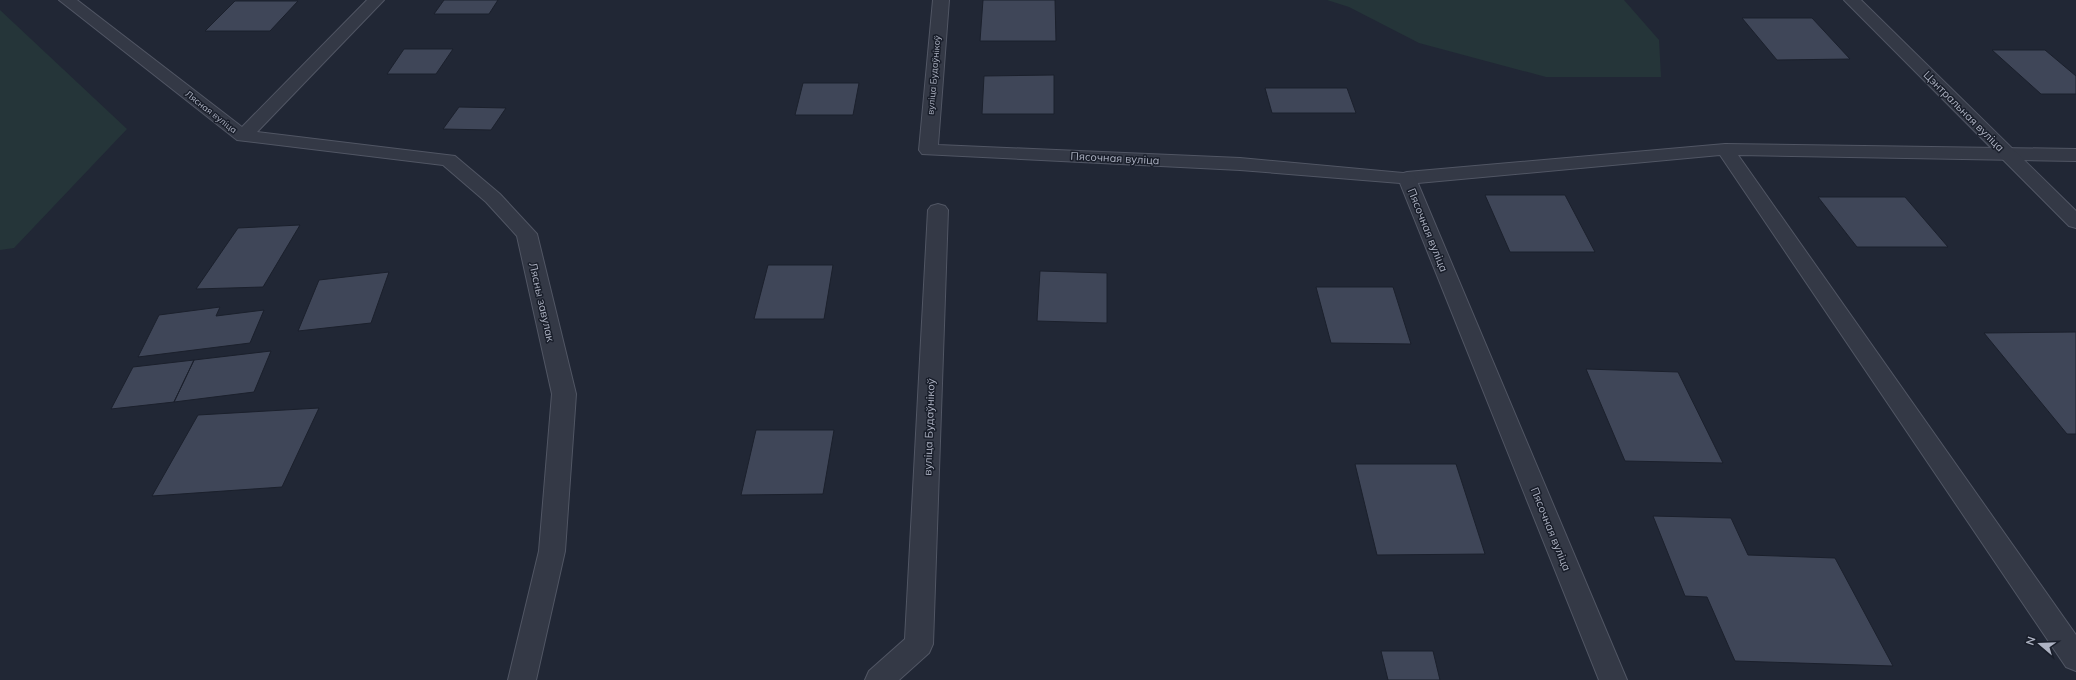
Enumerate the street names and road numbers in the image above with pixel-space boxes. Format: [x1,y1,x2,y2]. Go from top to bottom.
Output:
street label: вуліца Будаўнікоў [925,35,943,115]
street label: Цэнтральная вуліца [1921,68,2007,154]
street label: Лясная вуліца [183,88,239,136]
street label: Пясочная вуліца [1070,149,1160,167]
street label: Пясочная вуліца [1405,186,1451,274]
street label: Лясны завулак [526,261,558,343]
street label: вуліца Будаўнікоў [920,378,938,476]
street label: Пясочная вуліца [1528,485,1574,573]

